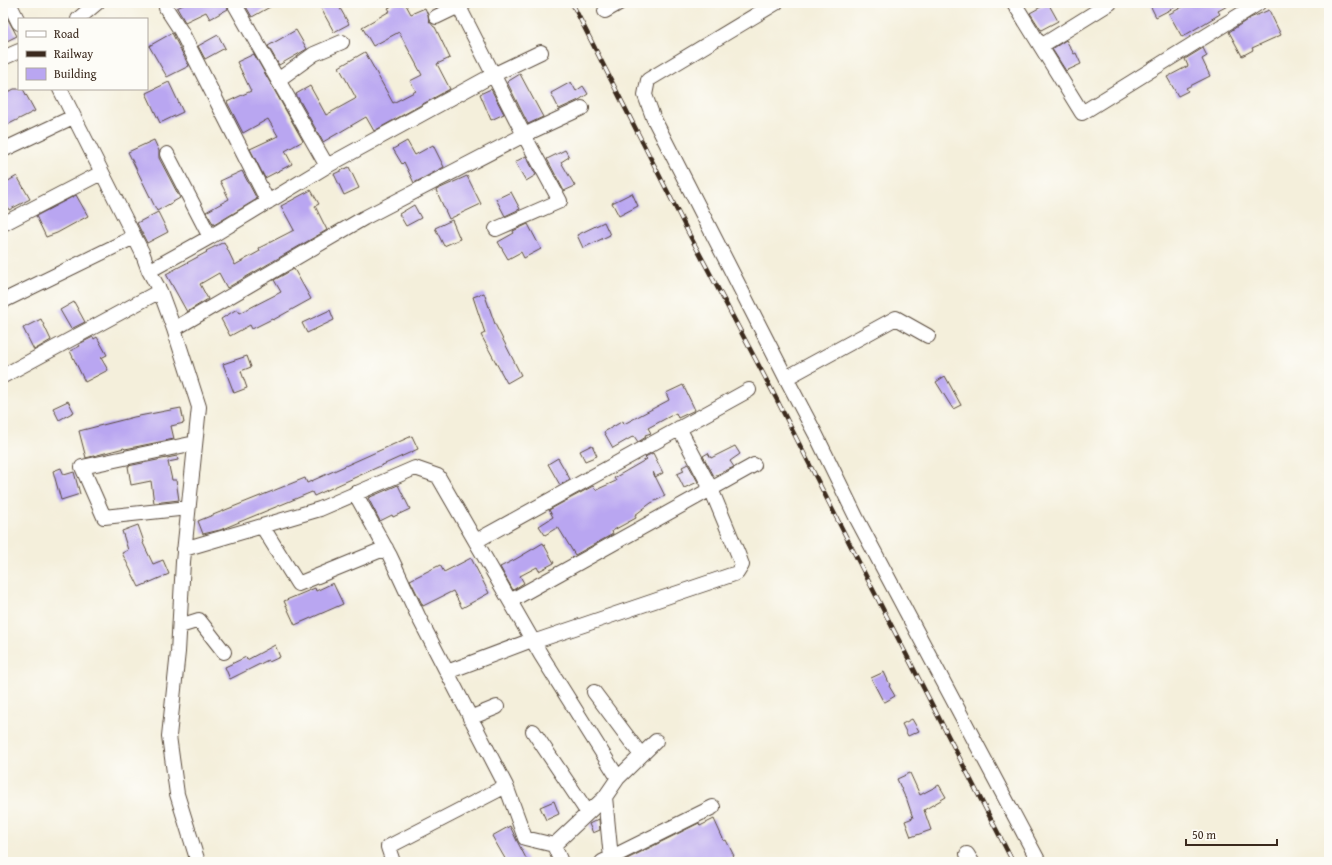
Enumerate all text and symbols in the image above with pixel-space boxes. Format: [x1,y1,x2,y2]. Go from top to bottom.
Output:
legend [18,18,148,90]
text: Road [54,25,80,42]
text: Railway [54,45,93,62]
text: Building [54,65,97,82]
scale bar [1186,821,1277,847]
text: 50 m [1192,826,1216,843]

